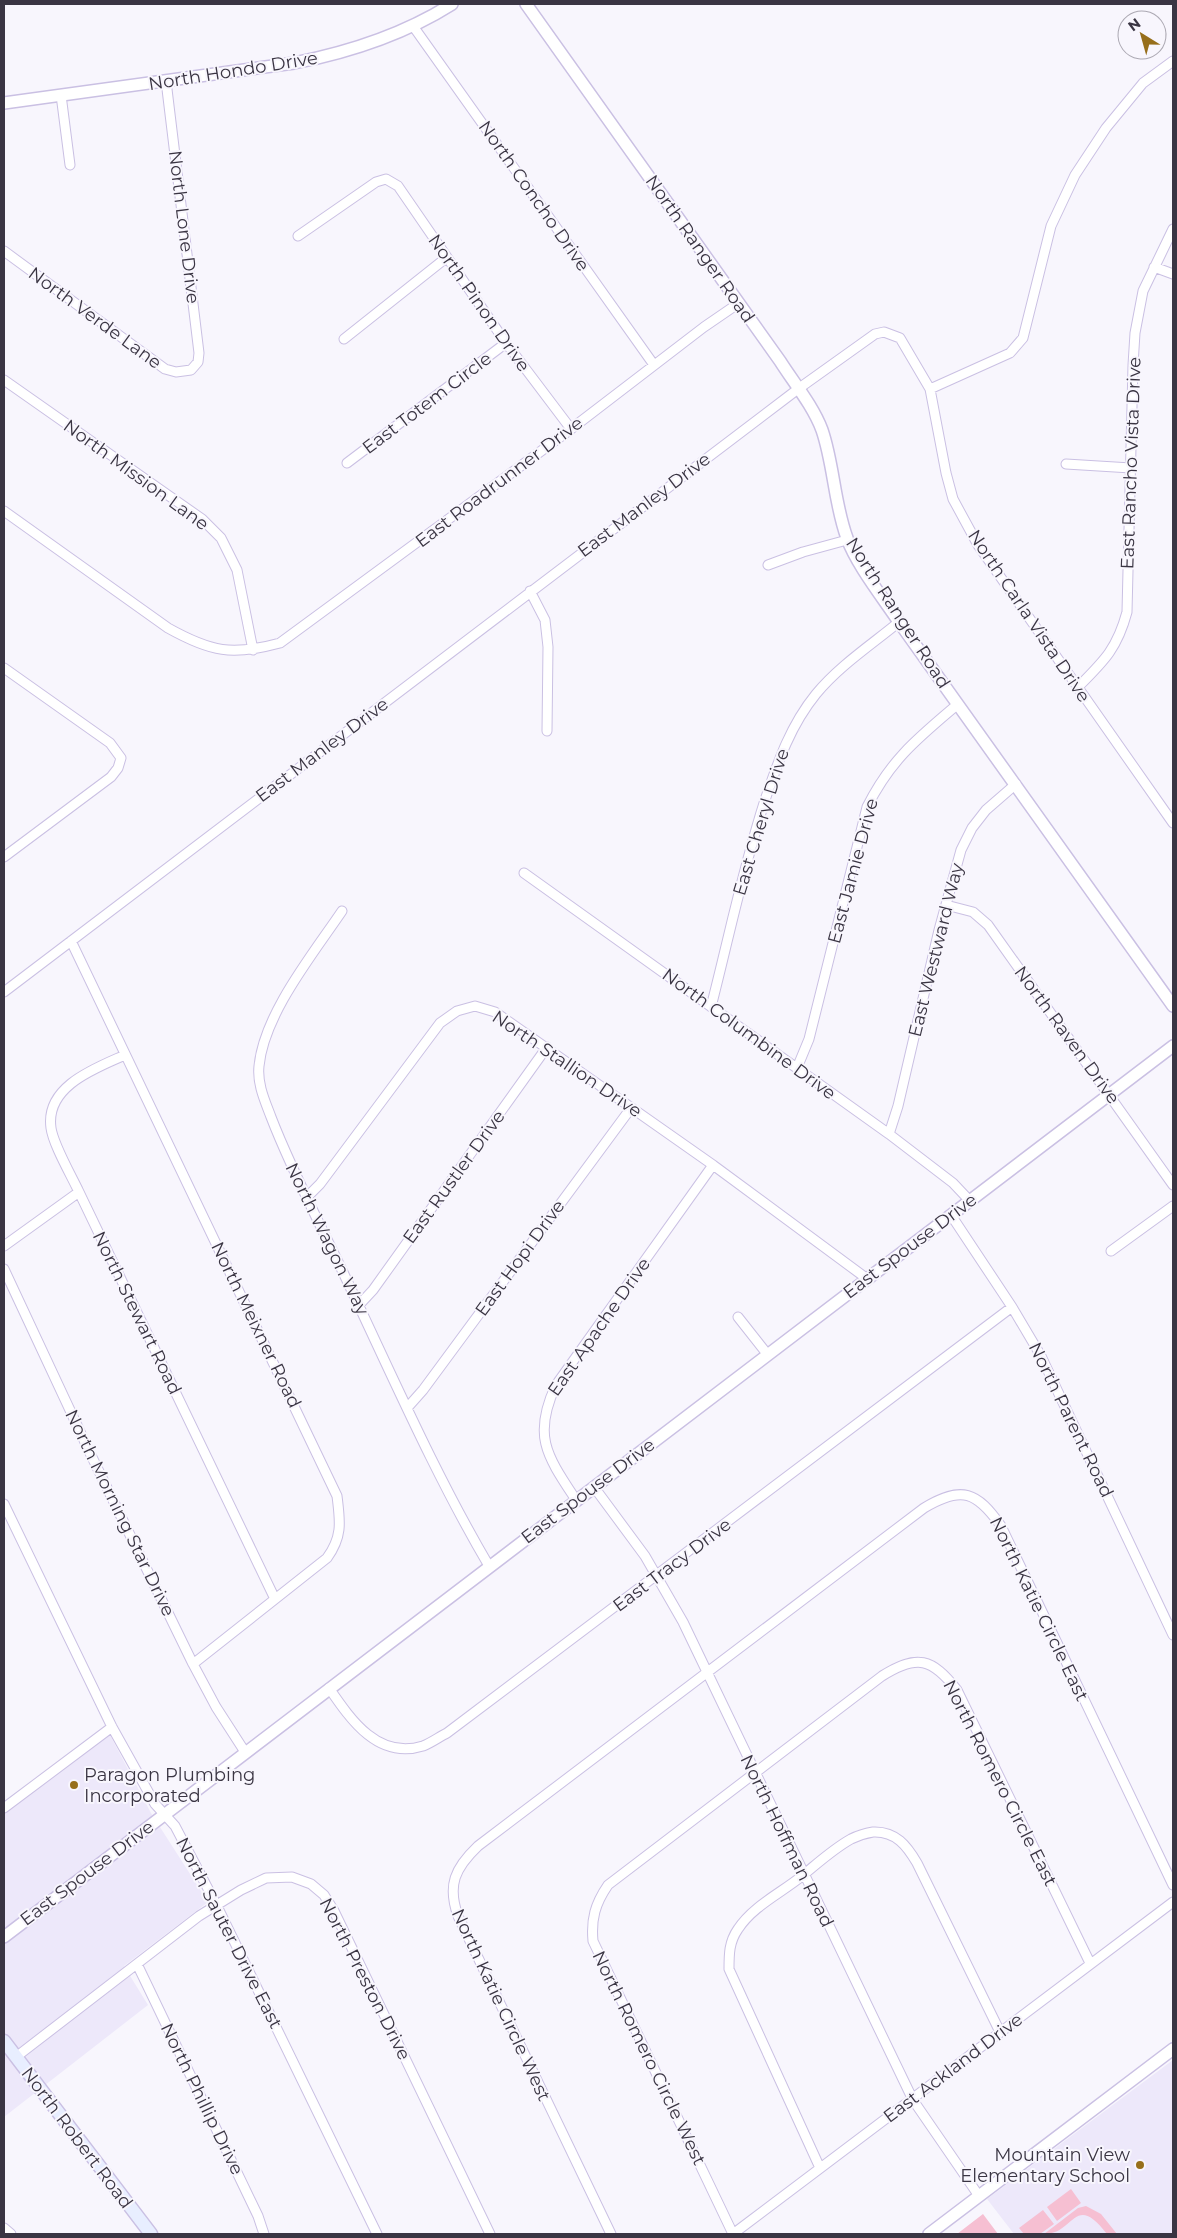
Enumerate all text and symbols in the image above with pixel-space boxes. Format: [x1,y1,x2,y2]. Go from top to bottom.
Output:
north arrow [1117,10,1167,60]
text: N [1124,14,1144,35]
street label: North Hondo Drive [147,47,319,95]
street label: North Concho Drive [474,116,594,276]
street label: North Lone Drive [164,149,204,305]
street label: North Ranger Road [641,171,759,327]
street label: North Pinon Drive [423,230,535,376]
street label: North Verde Lane [24,262,166,374]
street label: East Totem Circle [358,347,496,459]
street label: East Rancho Vista Drive [1116,356,1146,570]
street label: East Roadrunner Drive [411,412,587,552]
street label: North Mission Lane [59,415,213,535]
street label: East Manley Drive [573,448,715,562]
street label: North Carla Vista Drive [963,526,1095,707]
street label: North Ranger Road [841,533,955,693]
street label: East Manley Drive [251,693,393,807]
street label: East Cheryl Drive [728,746,794,898]
street label: East Jamie Drive [823,796,883,946]
street label: East Westward Way [904,861,968,1039]
street label: North Raven Drive [1010,962,1125,1108]
street label: North Columbine Drive [658,964,840,1104]
street label: North Stallion Drive [488,1006,646,1122]
street label: East Rustler Drive [398,1106,510,1248]
street label: North Wagon Way [281,1159,374,1319]
street label: East Spouse Drive [839,1189,981,1303]
street label: East Hopi Drive [470,1196,570,1320]
street label: North Stewart Road [88,1228,186,1398]
street label: North Meixner Road [206,1238,306,1412]
street label: East Apache Drive [543,1253,655,1400]
street label: North Parent Road [1024,1339,1118,1501]
street label: North Morning Star Drive [60,1406,180,1620]
street label: East Spouse Drive [517,1434,659,1548]
street label: East Tracy Drive [609,1513,735,1617]
street label: North Katie Circle East [985,1513,1093,1705]
street label: North Romero Circle East [938,1676,1062,1890]
street label: North Hoffman Road [736,1751,838,1931]
place label: Paragon Plumbing Incorporated [84,1764,255,1807]
marker: Paragon Plumbing Incorporated [68,1779,80,1791]
street label: East Spouse Drive [16,1816,158,1930]
street label: North Sauter Drive East [171,1834,287,2032]
street label: North Preston Drive [315,1894,416,2064]
street label: North Katie Circle West [447,1905,555,2105]
street label: North Romero Circle West [587,1947,711,2169]
street label: East Ackland Drive [879,2008,1027,2128]
street label: North Phillip Drive [156,2020,248,2179]
street label: North Robert Road [17,2063,137,2213]
place label: Mountain View Elementary School [960,2144,1130,2187]
marker: Mountain View Elementary School [1134,2159,1146,2171]

